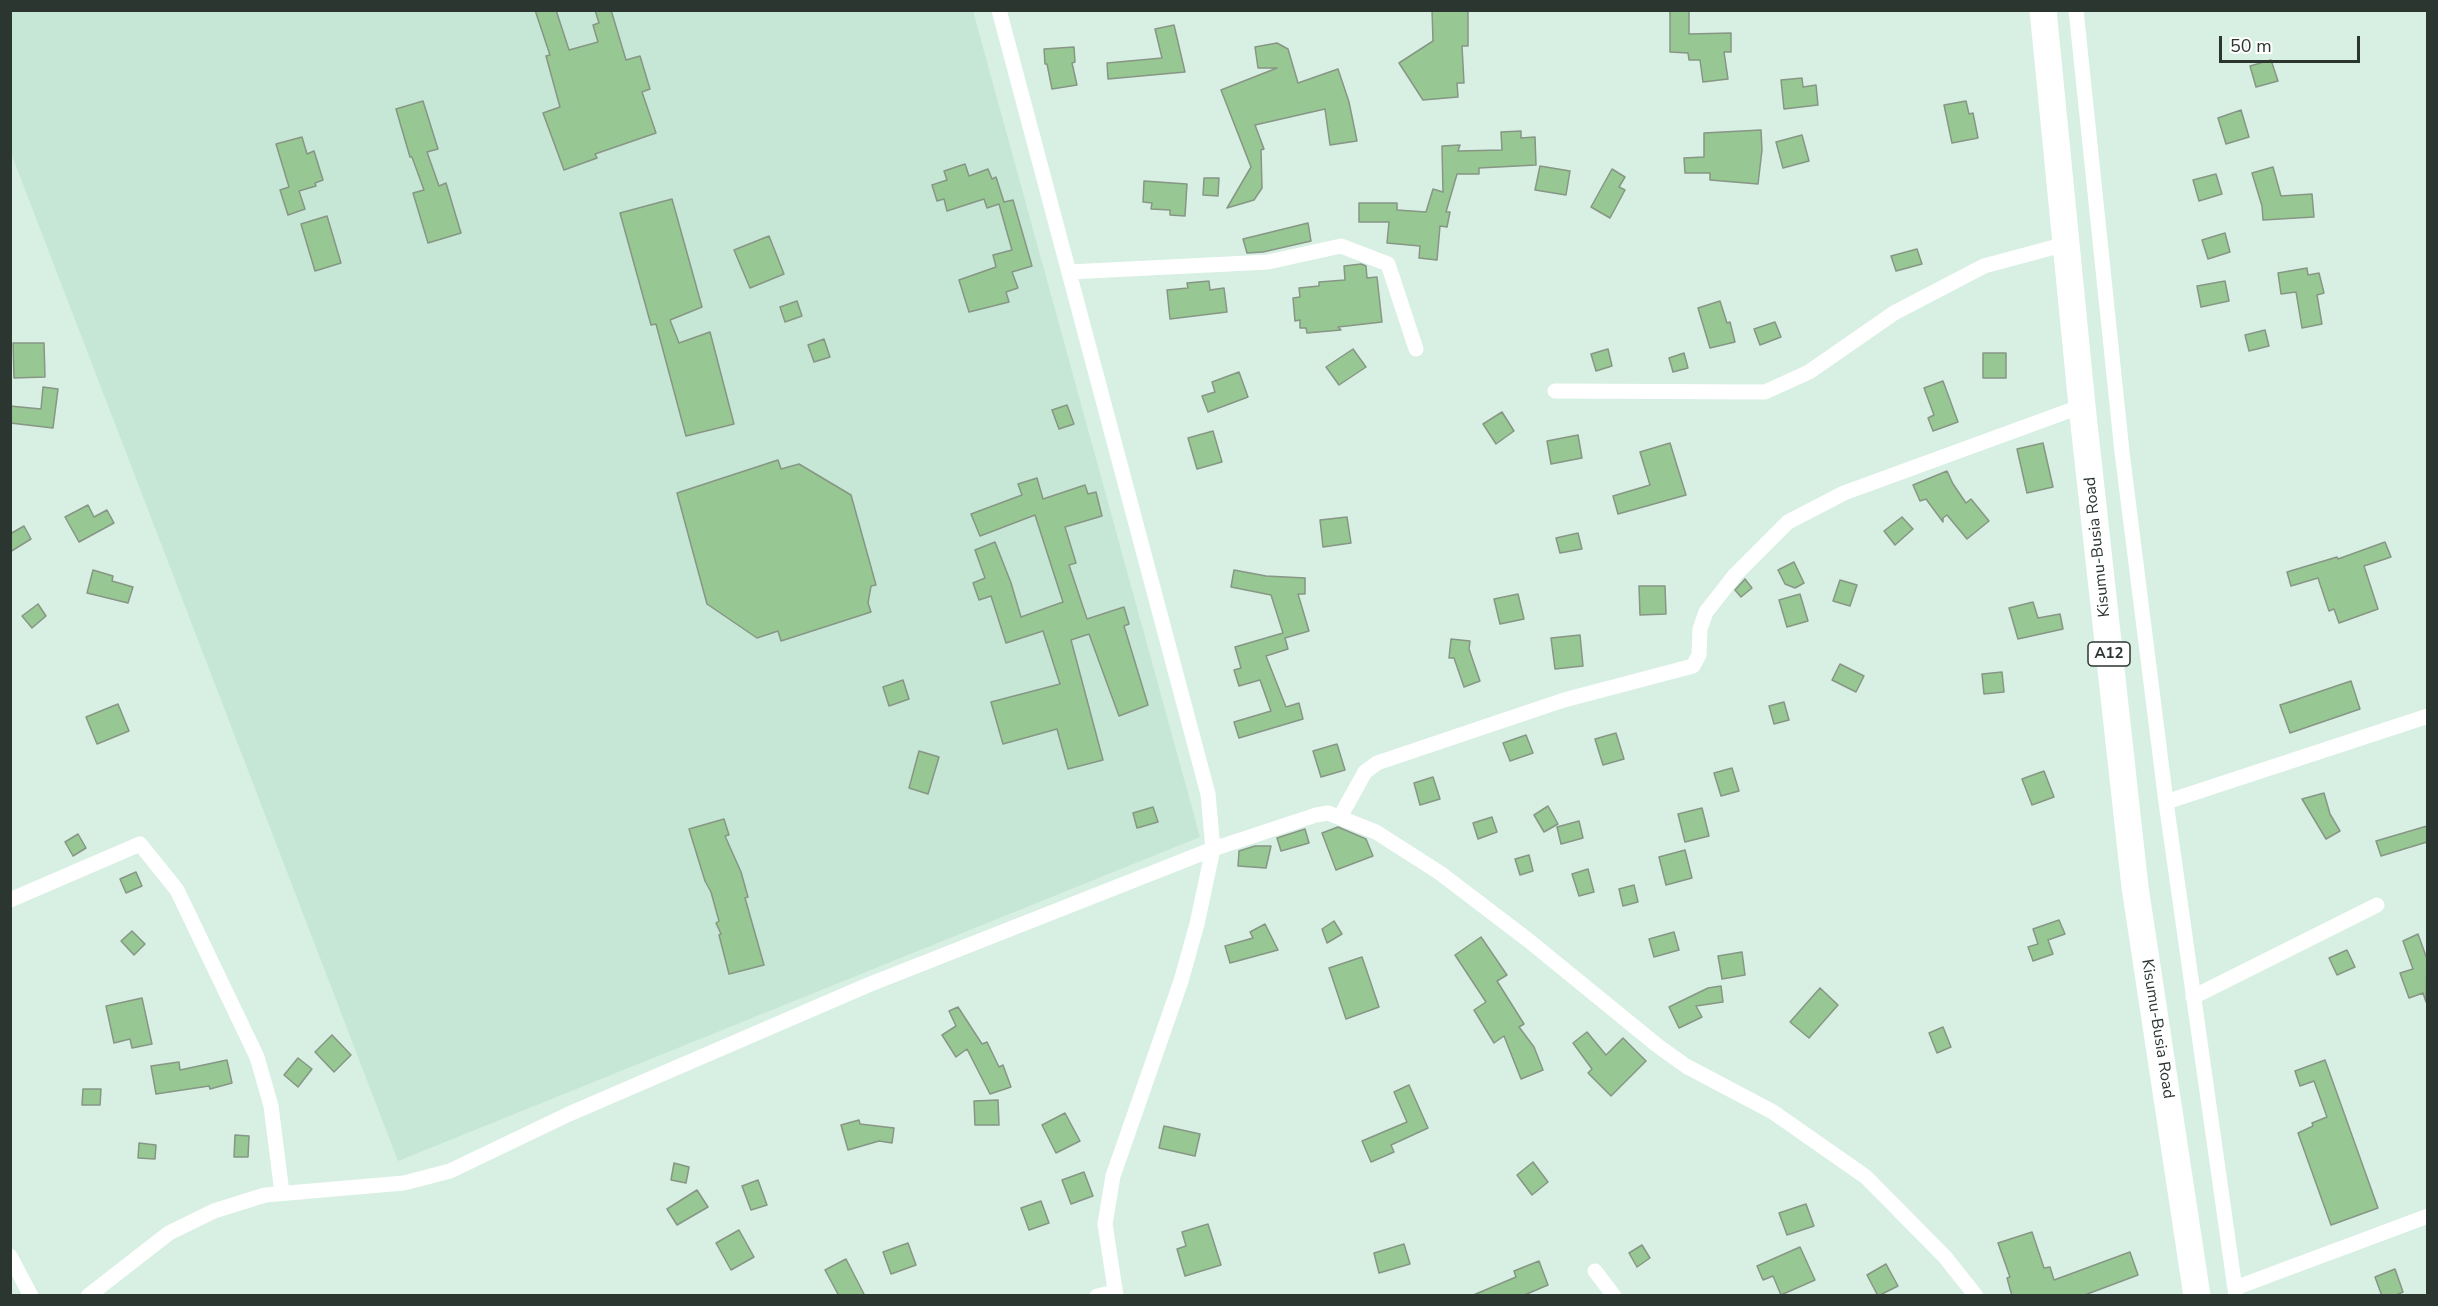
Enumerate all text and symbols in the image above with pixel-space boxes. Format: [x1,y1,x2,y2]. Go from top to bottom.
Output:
scale bar [2222,24,2363,62]
text: 50 m [2230,34,2272,58]
street label: Kisumu-Busia Road [2081,476,2115,618]
road number: A12 [2088,642,2130,666]
street label: Kisumu-Busia Road [2137,958,2177,1100]

